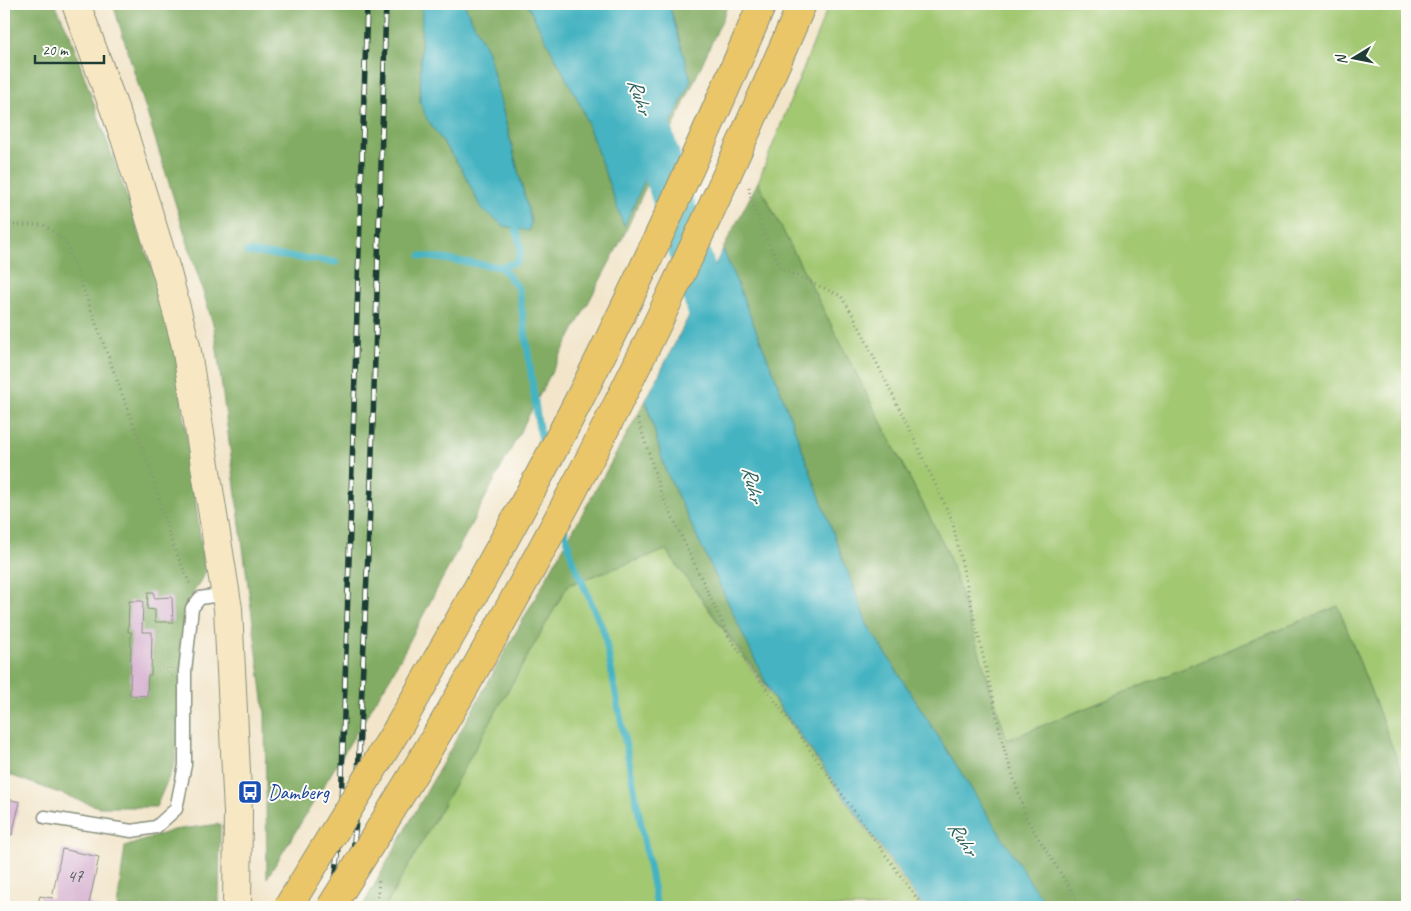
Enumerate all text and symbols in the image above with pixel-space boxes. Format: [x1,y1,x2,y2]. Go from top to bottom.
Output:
scale bar [35,32,104,64]
north arrow [1328,32,1378,82]
text: 20 m [42,41,69,60]
text: N [1332,52,1351,66]
water label: Ruhr [622,75,659,120]
water label: Ruhr [737,464,770,508]
bus stop icon: Damberg [237,779,263,805]
place label: Damberg [268,780,330,805]
water label: Ruhr [943,816,985,863]
house number: 47 [67,865,84,887]

